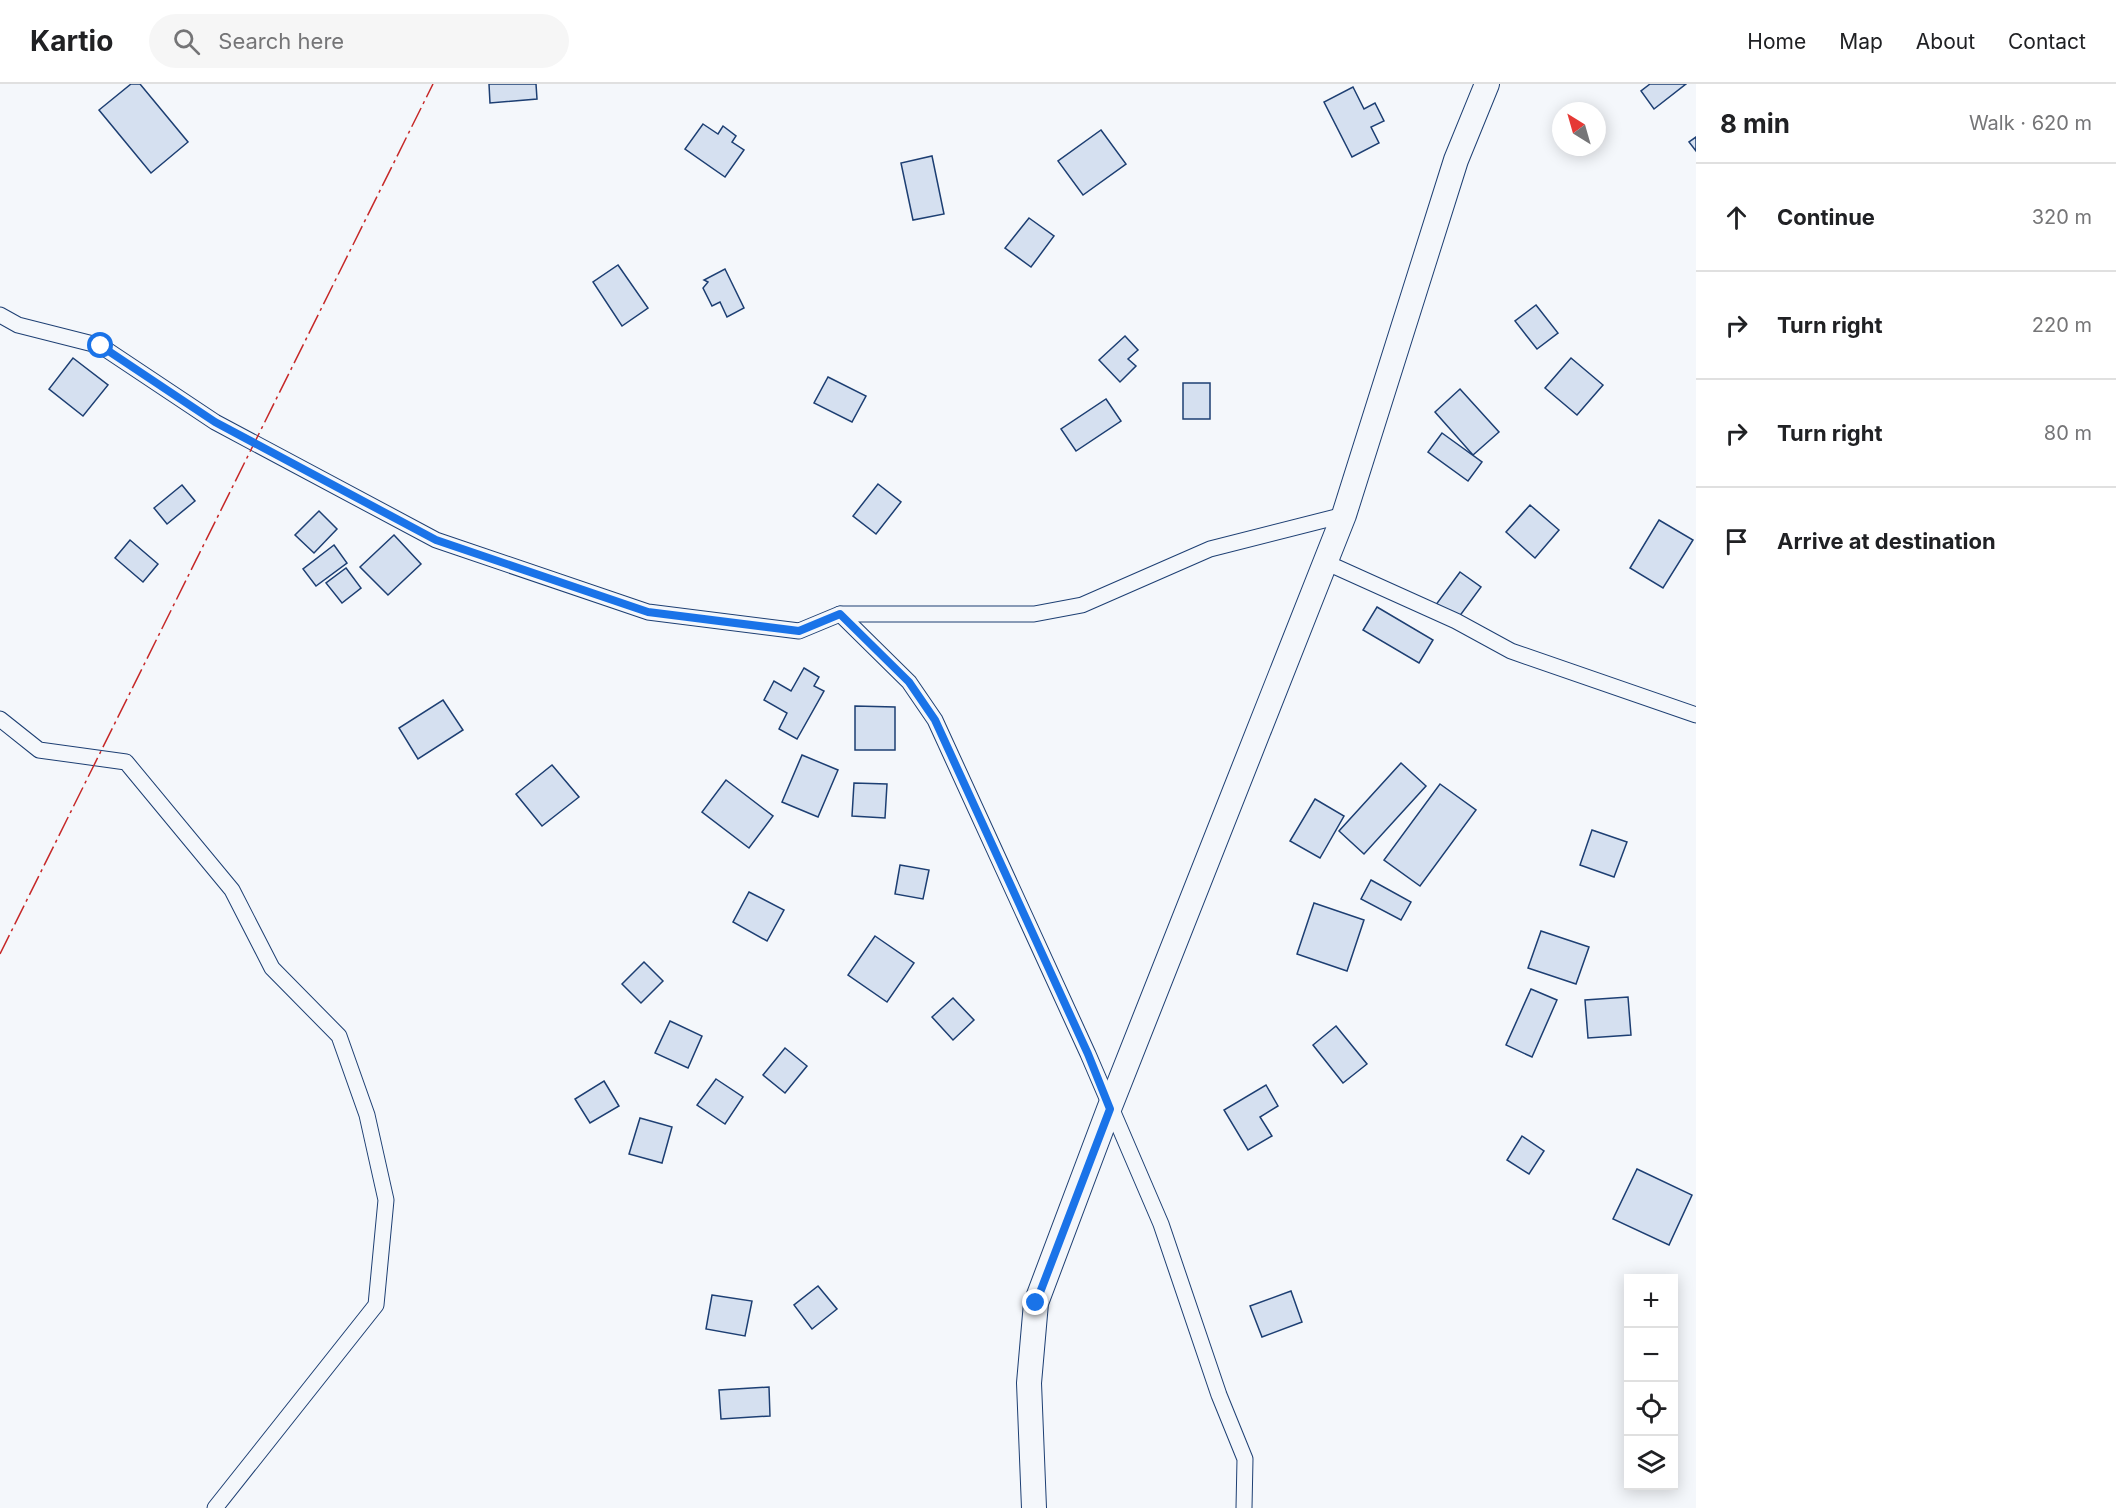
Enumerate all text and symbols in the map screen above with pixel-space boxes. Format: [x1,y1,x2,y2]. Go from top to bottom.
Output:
search box [149,14,569,68]
text: Kartio [30,24,113,58]
icon: search [170,25,203,58]
text: Search here [218,28,344,54]
text: Home [1747,29,1806,54]
text: Map [1839,29,1883,54]
text: About [1916,29,1975,54]
text: Contact [2008,29,2086,54]
north arrow [1552,102,1606,156]
text: 8 min [1720,108,1790,139]
text: Walk · 620 m [1969,111,2092,135]
icon: ahead [1720,201,1753,234]
text: Continue [1777,204,1875,230]
text: 320 m [2032,205,2092,229]
icon: right [1720,309,1753,342]
text: Turn right [1777,312,1883,338]
text: 220 m [2032,313,2092,337]
route start [87,332,113,358]
icon: right [1720,417,1753,450]
text: Turn right [1777,420,1883,446]
text: 80 m [2044,421,2092,445]
icon: arrive [1720,525,1753,558]
text: Arrive at destination [1777,528,1996,554]
map controls [1624,1274,1678,1490]
button: + [1624,1274,1678,1328]
route end [1022,1289,1048,1315]
button: − [1624,1328,1678,1382]
button: locate [1624,1382,1678,1436]
button: layers [1624,1436,1678,1490]

